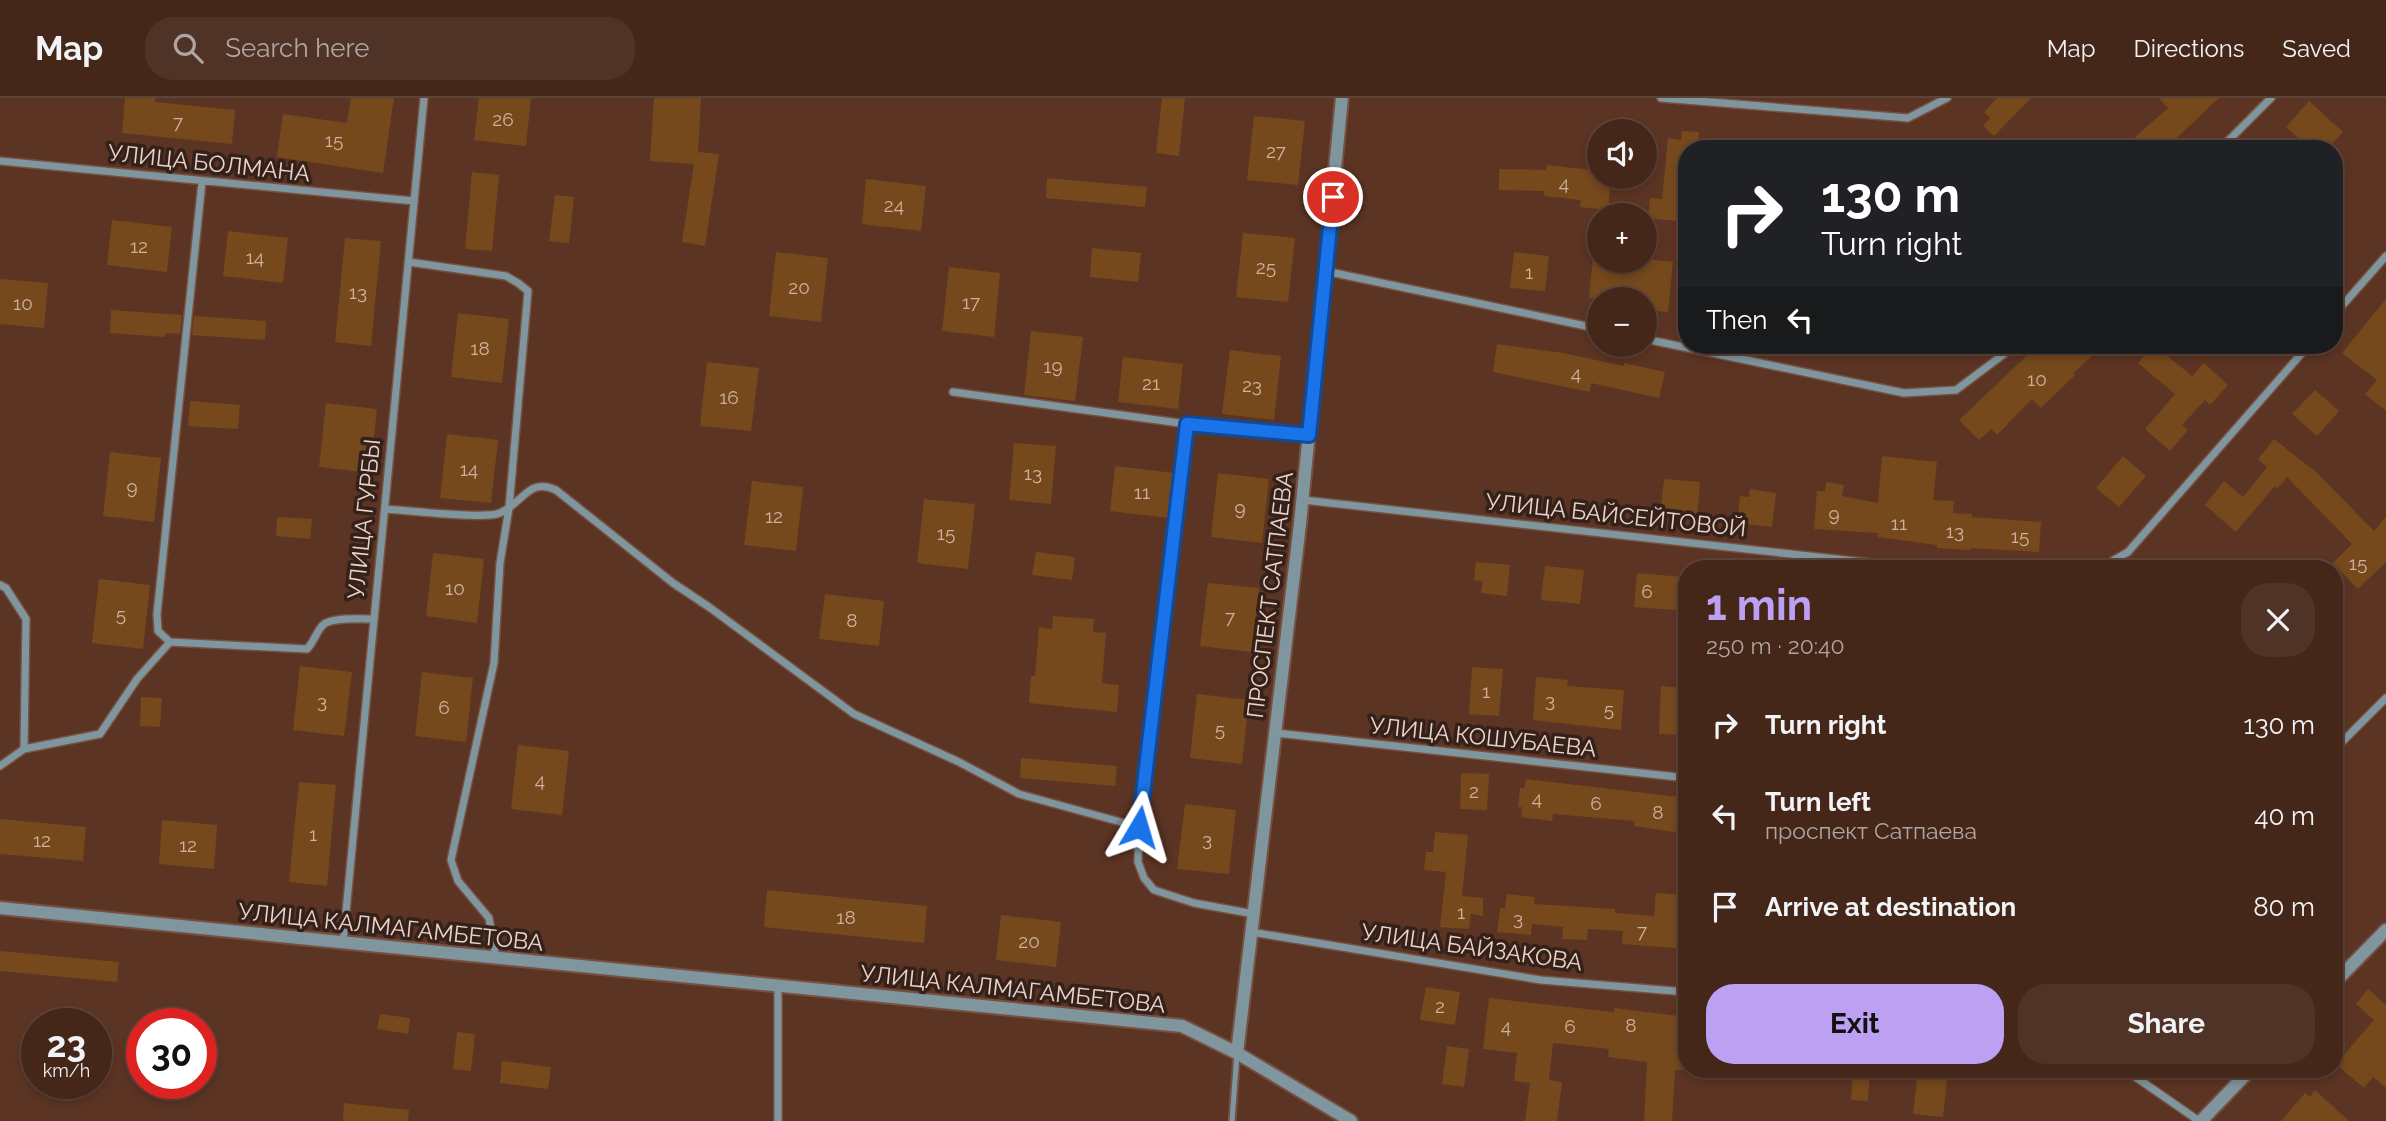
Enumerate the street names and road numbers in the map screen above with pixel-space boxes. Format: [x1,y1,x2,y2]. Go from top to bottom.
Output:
street label: УЛИЦА БОЛМАНА [107,138,312,187]
street label: УЛИЦА ГУРБЫ [342,438,385,600]
street label: ПРОСПЕКТ САТПАЕВА [1241,470,1298,720]
street label: УЛИЦА БАЙСЕЙТОВОЙ [1484,487,1748,542]
street label: УЛИЦА КОШУБАЕВА [1368,711,1598,762]
street label: УЛИЦА КАЛМАГАМБЕТОВА [237,897,545,956]
street label: УЛИЦА БАЙЗАКОВА [1360,918,1585,975]
street label: УЛИЦА КАЛМАГАМБЕТОВА [859,959,1167,1018]

